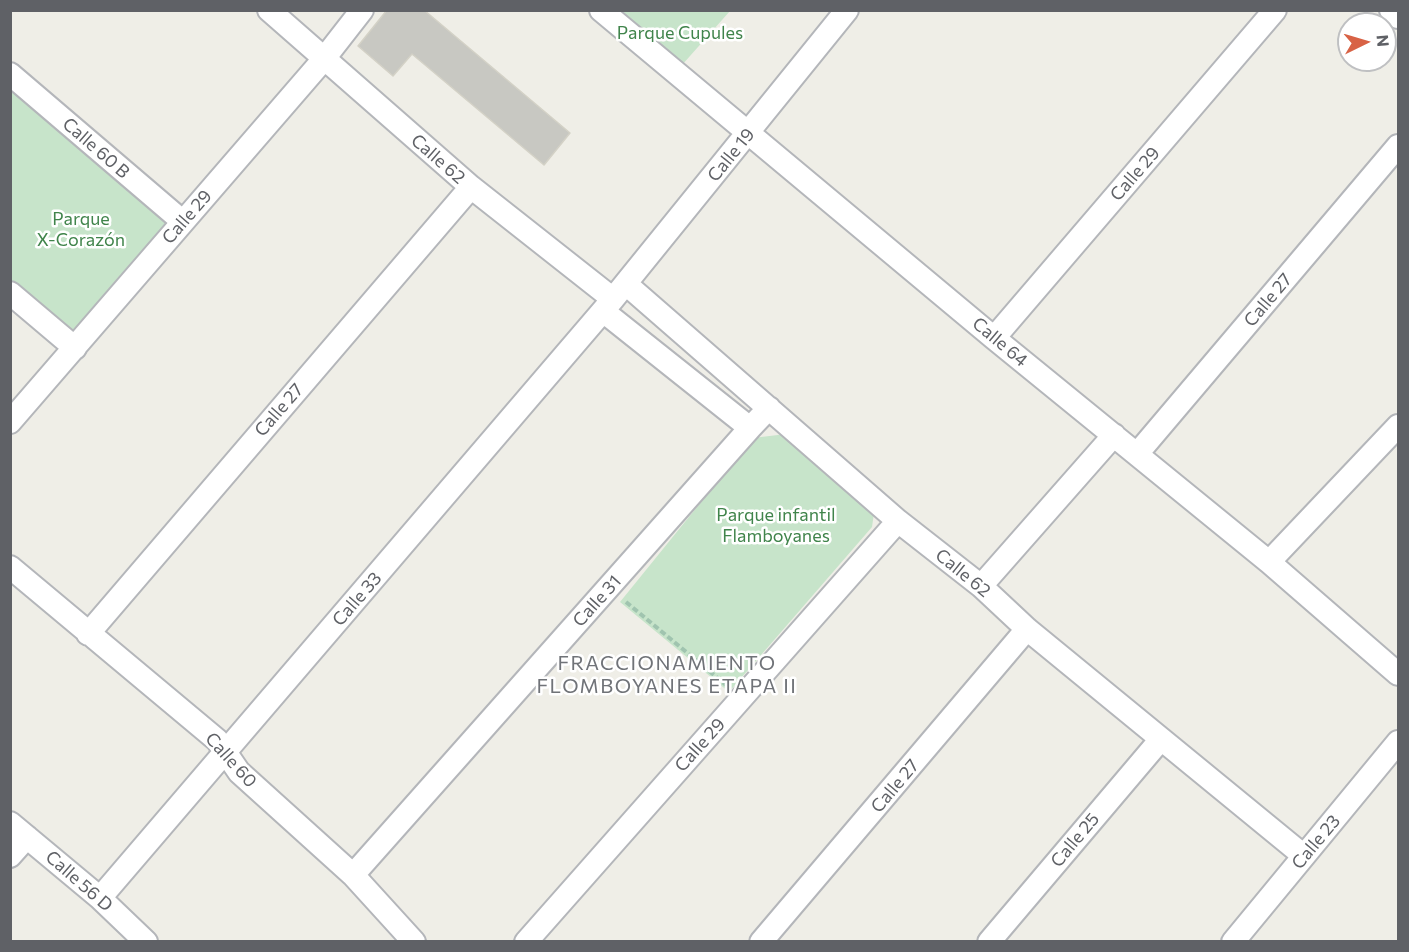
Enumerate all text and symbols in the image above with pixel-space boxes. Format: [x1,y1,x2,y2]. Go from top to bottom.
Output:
north arrow [1337,12,1397,72]
park label: Parque Cupules [617,22,743,44]
text: N [1373,34,1393,47]
street label: Calle 60 B [58,113,134,183]
street label: Calle 19 [703,124,759,186]
street label: Calle 62 [407,130,469,188]
street label: Calle 29 [1106,143,1164,205]
street label: Calle 29 [158,186,216,248]
park label: Parque X-Corazón [37,208,125,250]
street label: Calle 27 [1239,269,1297,331]
street label: Calle 64 [968,313,1032,371]
street label: Calle 27 [250,379,308,441]
park label: Parque infantil Flamboyanes [716,504,836,546]
street label: Calle 62 [931,544,995,602]
street label: Calle 33 [328,568,386,630]
street label: Calle 31 [568,571,626,631]
district label: FRACCIONAMIENTO FLOMBOYANES ETAPA II [537,651,797,698]
street label: Calle 29 [670,714,730,776]
street label: Calle 60 [201,728,261,792]
street label: Calle 27 [866,755,924,817]
street label: Calle 25 [1046,808,1104,872]
street label: Calle 23 [1287,811,1345,873]
street label: Calle 56 D [41,846,117,916]

